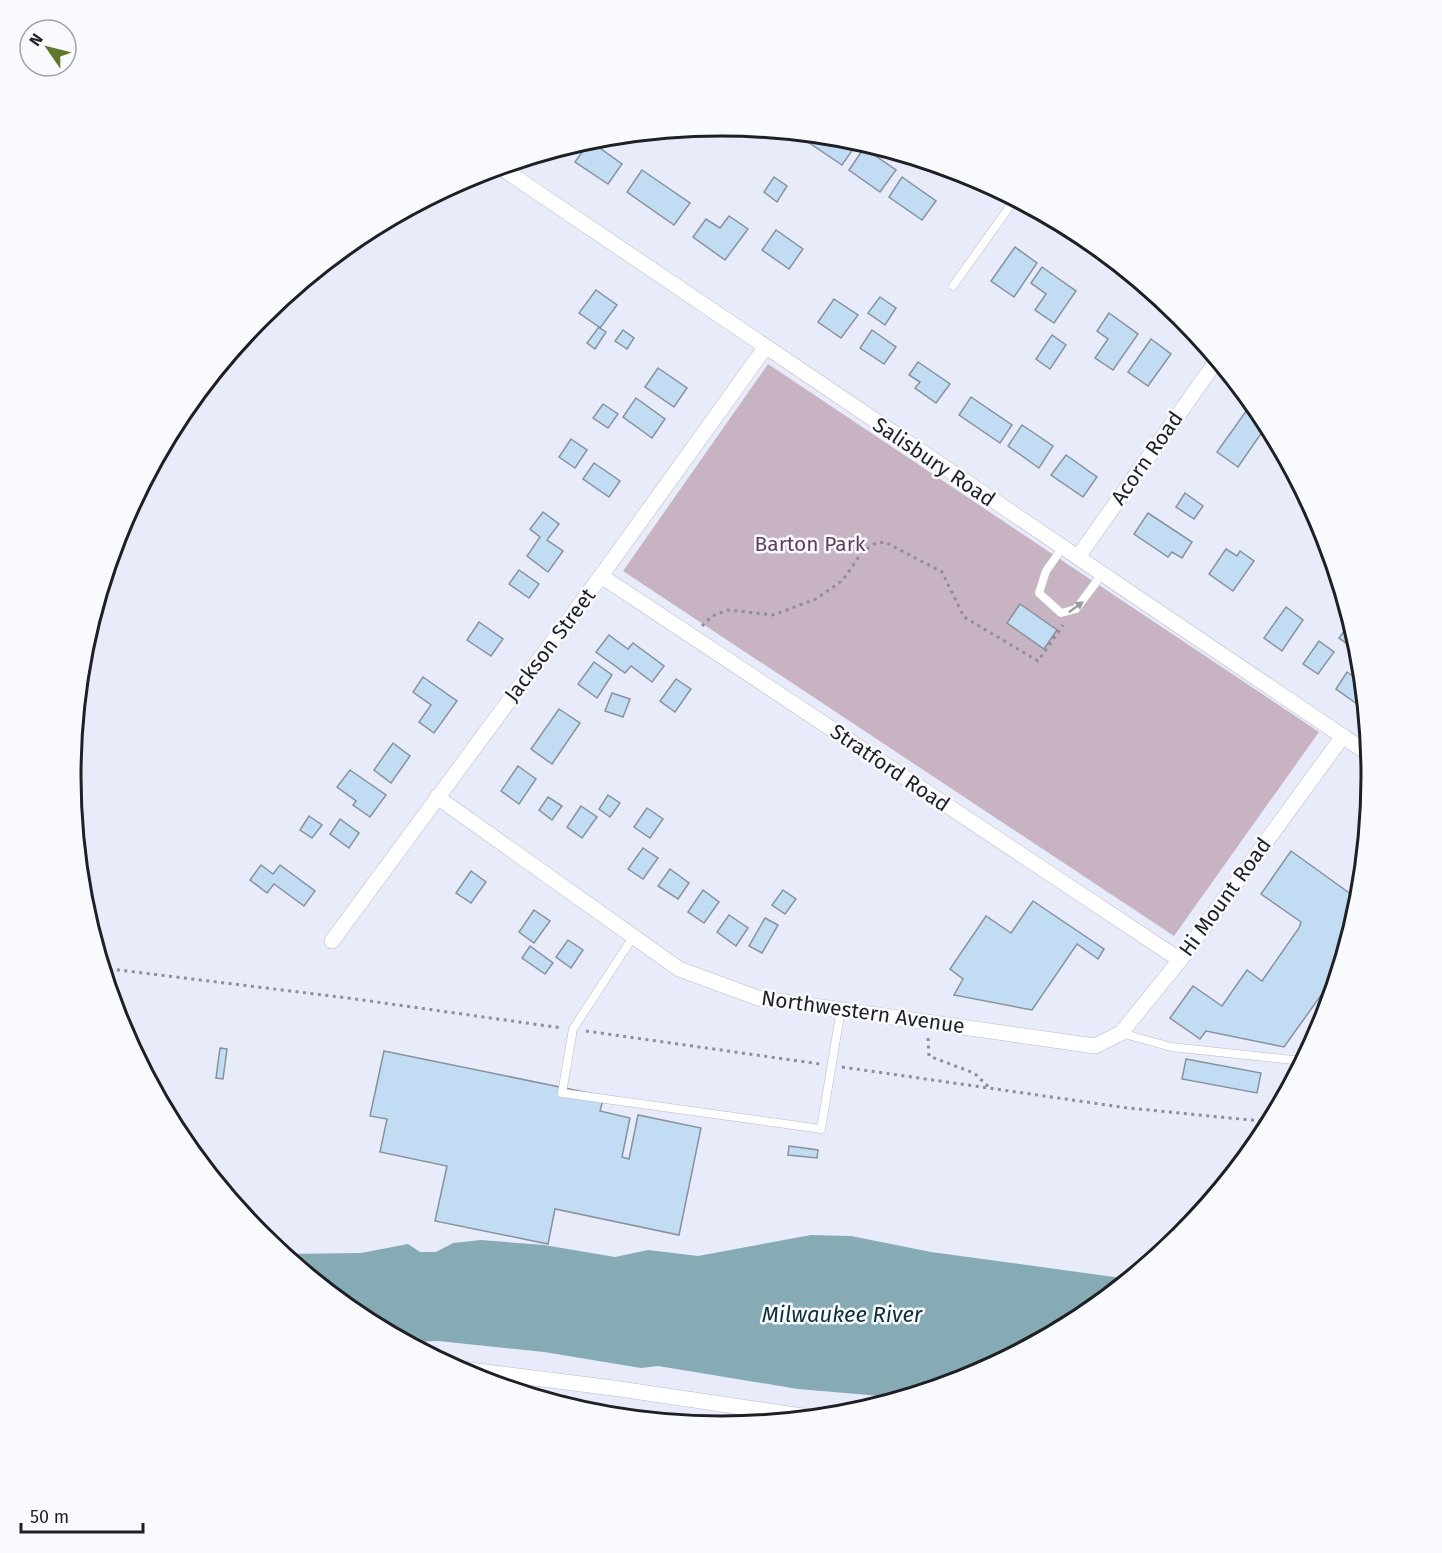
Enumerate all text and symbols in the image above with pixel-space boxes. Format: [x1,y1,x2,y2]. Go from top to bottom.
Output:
north arrow [18,18,78,78]
text: N [25,30,47,49]
street label: Acorn Road [1105,406,1189,510]
street label: Salisbury Road [868,412,1000,512]
park label: Barton Park [754,531,866,557]
street label: Jackson Street [499,583,601,707]
one-way arrow [1068,601,1084,613]
street label: Stratford Road [825,718,955,818]
street label: Hi Mount Road [1173,833,1277,961]
street label: Northwestern Avenue [760,985,966,1039]
water label: Milwaukee River [762,1301,923,1328]
scale bar [21,1496,142,1534]
text: 50 m [30,1506,69,1528]

